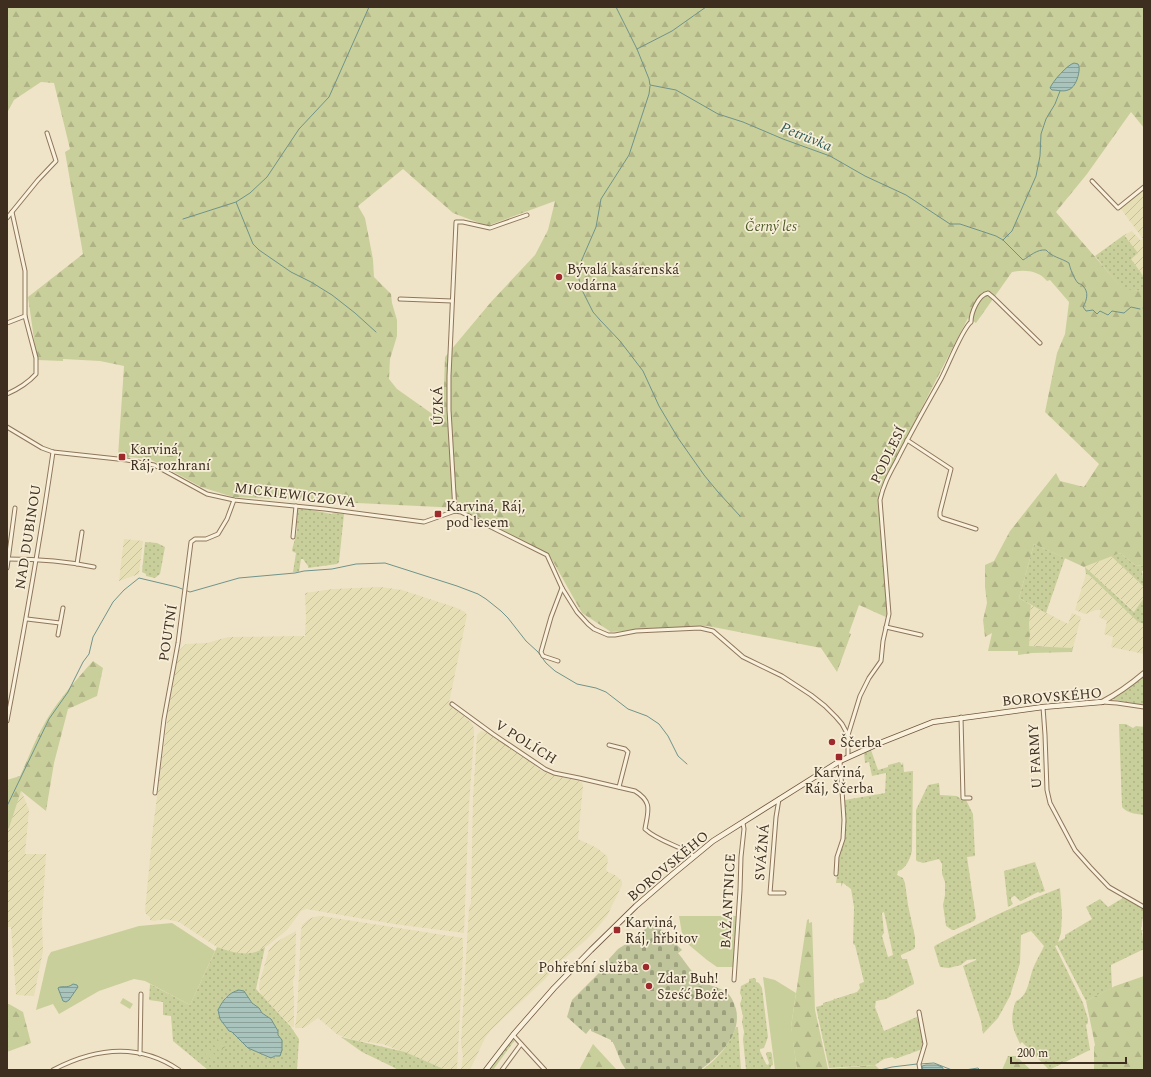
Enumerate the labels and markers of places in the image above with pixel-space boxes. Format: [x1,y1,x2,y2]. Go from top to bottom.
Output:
place label: Bývalá kasárenská vodárna [566,259,679,296]
marker: Bývalá kasárenská vodárna [554,272,564,282]
place label: Karviná, Ráj, rozhraní [130,439,211,476]
marker: Karviná, Ráj, rozhraní [117,452,127,462]
place label: Karviná, Ráj, pod lesem [446,496,525,533]
marker: Karviná, Ráj, pod lesem [433,509,443,519]
place label: Ščerba [840,732,882,753]
marker: Ščerba [827,737,837,747]
marker: Karviná, Ráj, Ščerba [834,752,844,762]
place label: Karviná, Ráj, Ščerba [804,762,874,799]
place label: Karviná, Ráj, hřbitov [625,912,699,949]
marker: Karviná, Ráj, hřbitov [612,925,622,935]
place label: Pohřební služba [538,957,638,978]
marker: Pohřební služba [641,962,651,972]
place label: Zdar Buh! Sześć Boże! [657,968,728,1005]
marker: Zdar Buh! Sześć Boże! [644,981,654,991]

